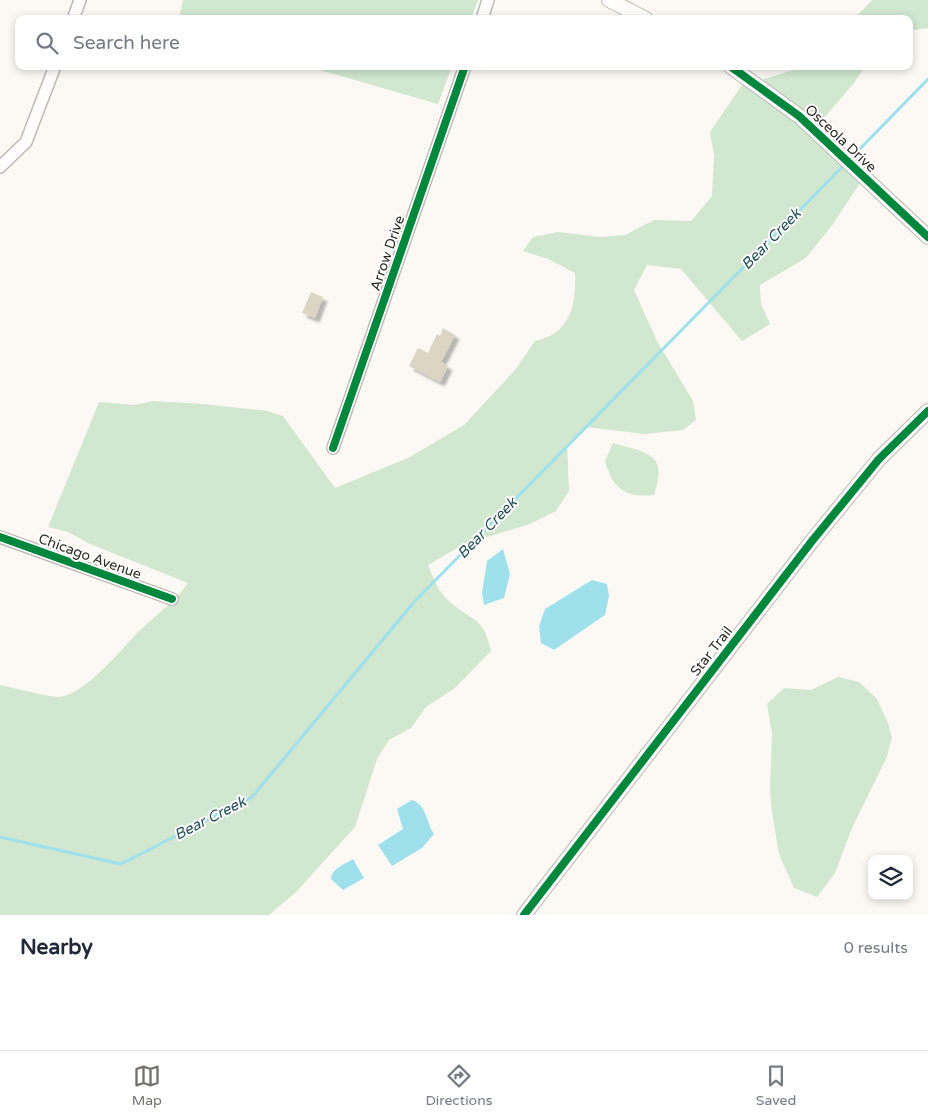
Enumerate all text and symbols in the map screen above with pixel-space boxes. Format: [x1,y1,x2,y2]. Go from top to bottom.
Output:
search box [15,15,913,70]
icon: search [33,29,61,57]
text: Search here [73,32,180,54]
street label: Osceola Drive [801,101,880,176]
water label: Bear Creek [737,203,806,273]
street label: Arrow Drive [367,213,408,293]
water label: Bear Creek [453,492,522,562]
street label: Chicago Avenue [36,530,144,583]
street label: Star Trail [687,623,736,680]
water label: Bear Creek [171,791,250,844]
map controls [868,855,913,900]
button: layers [868,855,913,900]
text: Nearby [20,935,93,960]
text: 0 results [844,938,908,958]
tab: Map [132,1062,162,1109]
tab: Directions [425,1062,492,1109]
tab: Saved [756,1062,796,1109]

